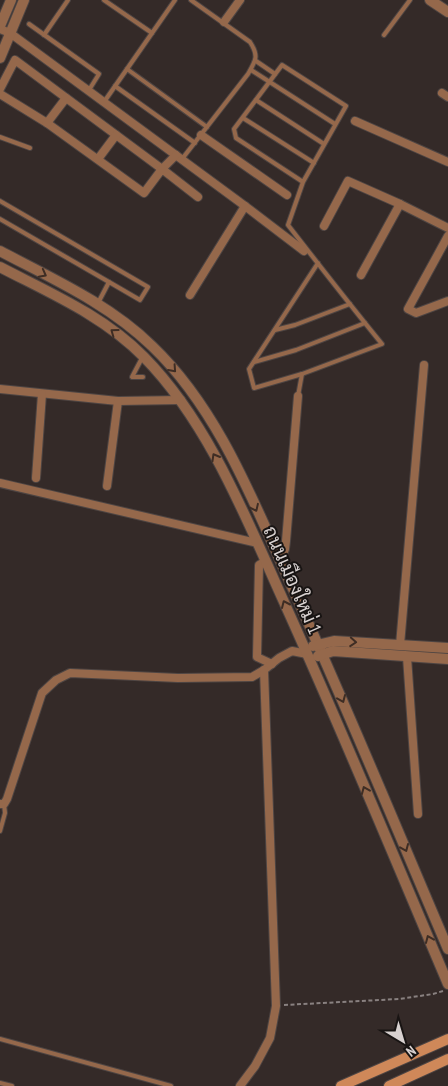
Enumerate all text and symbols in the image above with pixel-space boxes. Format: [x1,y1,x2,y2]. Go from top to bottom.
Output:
one-way arrow [38,268,47,278]
one-way arrow [111,328,120,338]
one-way arrow [167,363,176,372]
one-way arrow [212,454,222,463]
one-way arrow [249,503,260,512]
street label: ถนนเมืองใหม่ 1 [258,522,328,638]
one-way arrow [281,600,291,609]
one-way arrow [349,636,357,647]
one-way arrow [335,694,346,703]
one-way arrow [361,786,371,794]
one-way arrow [399,843,410,852]
one-way arrow [424,935,435,944]
north arrow [378,1016,428,1066]
text: N [402,1042,420,1061]

